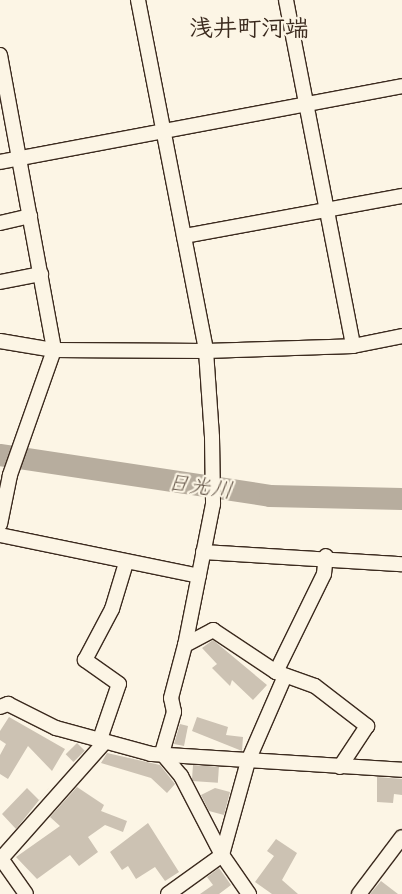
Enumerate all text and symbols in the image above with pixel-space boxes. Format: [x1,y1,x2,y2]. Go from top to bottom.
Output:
district label: 浅井町河端 [189,15,309,43]
water label: 日光川 [165,469,235,505]

